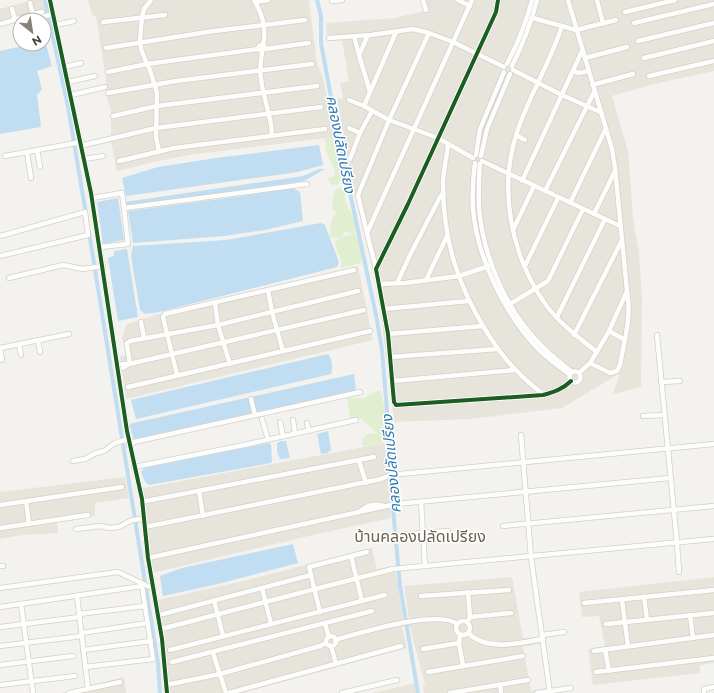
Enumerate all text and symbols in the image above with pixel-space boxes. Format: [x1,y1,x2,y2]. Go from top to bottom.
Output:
north arrow [12,12,52,52]
text: N [30,32,44,49]
water label: คลองปลัดเปรียง [322,94,360,195]
water label: คลองปลัดเปรียง [377,413,405,514]
district label: บ้านคลองปลัดเปรียง [354,527,486,546]

